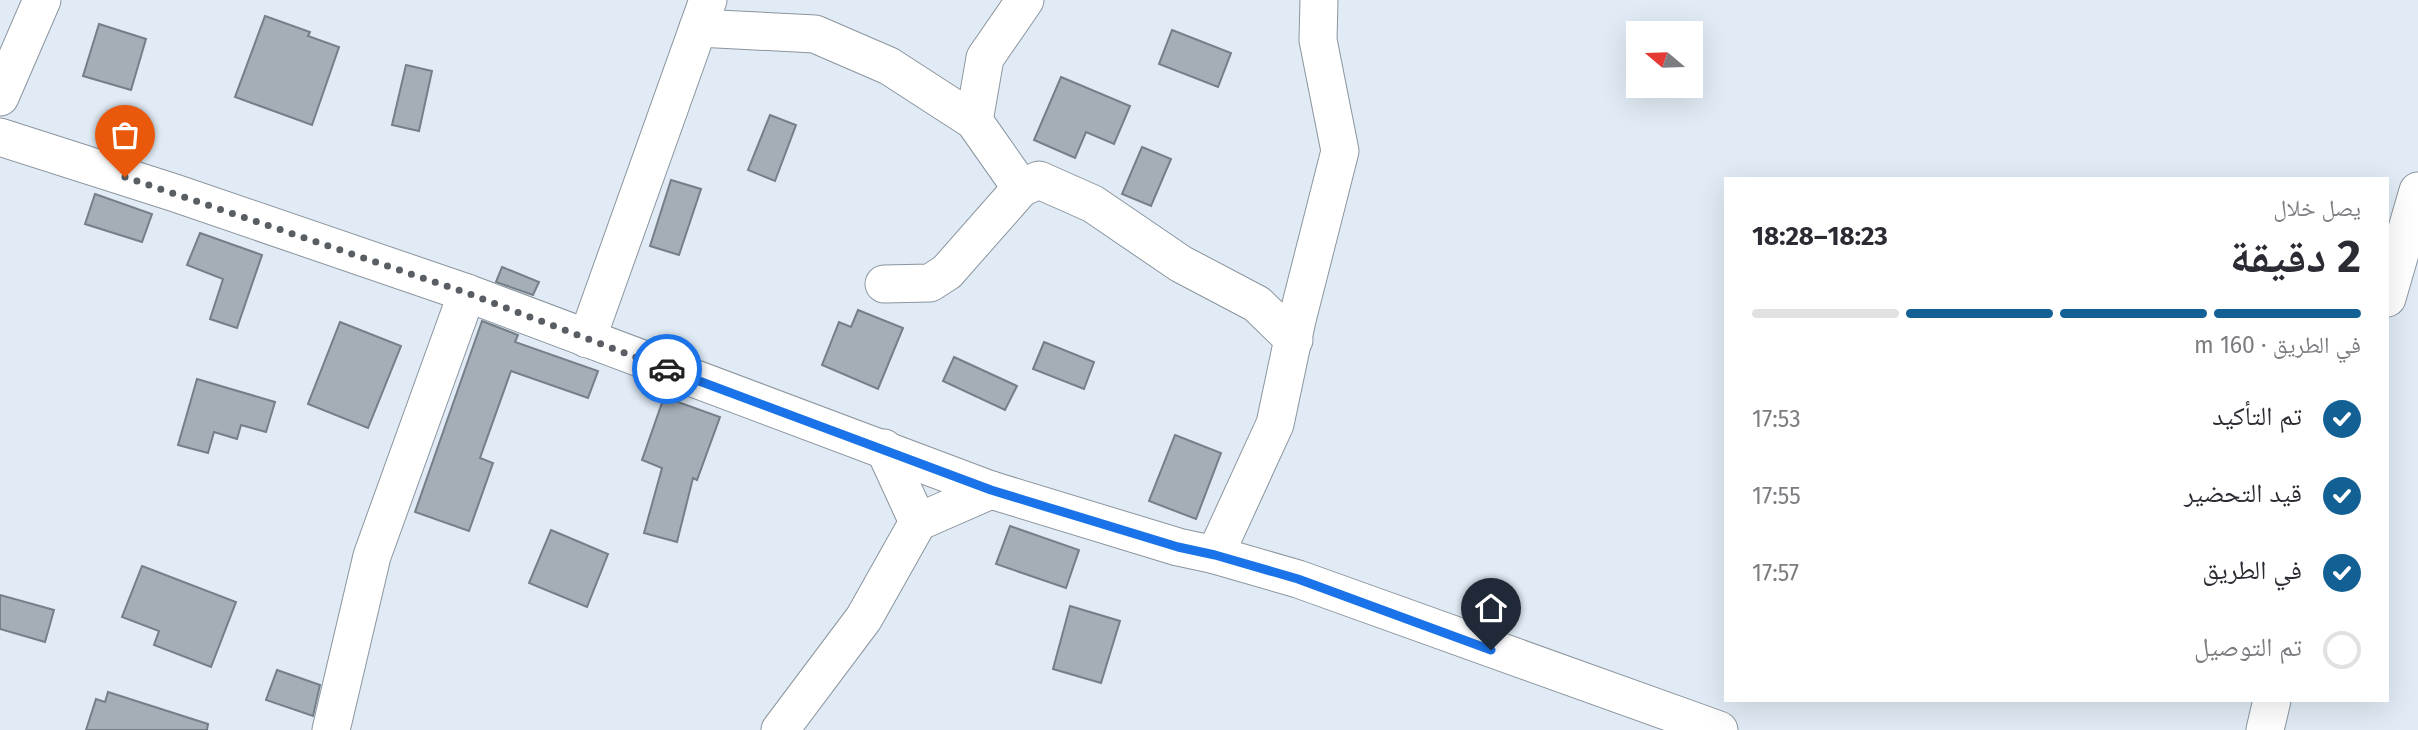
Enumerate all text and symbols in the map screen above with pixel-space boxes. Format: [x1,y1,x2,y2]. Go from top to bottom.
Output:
north arrow [1626,21,1703,98]
map controls [1626,21,1703,98]
pin [95,105,155,177]
icon: bag [106,116,144,154]
text: يصل خلال [2273,194,2361,222]
text: 18:23–18:28 [1752,221,1888,252]
text: 2 دقيقة [2230,229,2361,284]
text: في الطريق · 160 m [2194,331,2361,359]
courier [632,334,702,404]
icon: car [648,350,686,388]
icon: check [2323,400,2361,438]
text: تم التأكيد [2212,401,2302,432]
text: 17:53 [1752,405,1801,433]
icon: check [2323,477,2361,515]
text: قيد التحضير [2184,478,2302,509]
text: 17:55 [1752,482,1801,510]
icon: check [2323,554,2361,592]
text: في الطريق [2202,555,2302,586]
text: 17:57 [1752,559,1799,587]
pin [1461,578,1521,650]
icon: home [1472,589,1510,627]
text: تم التوصيل [2194,632,2302,663]

